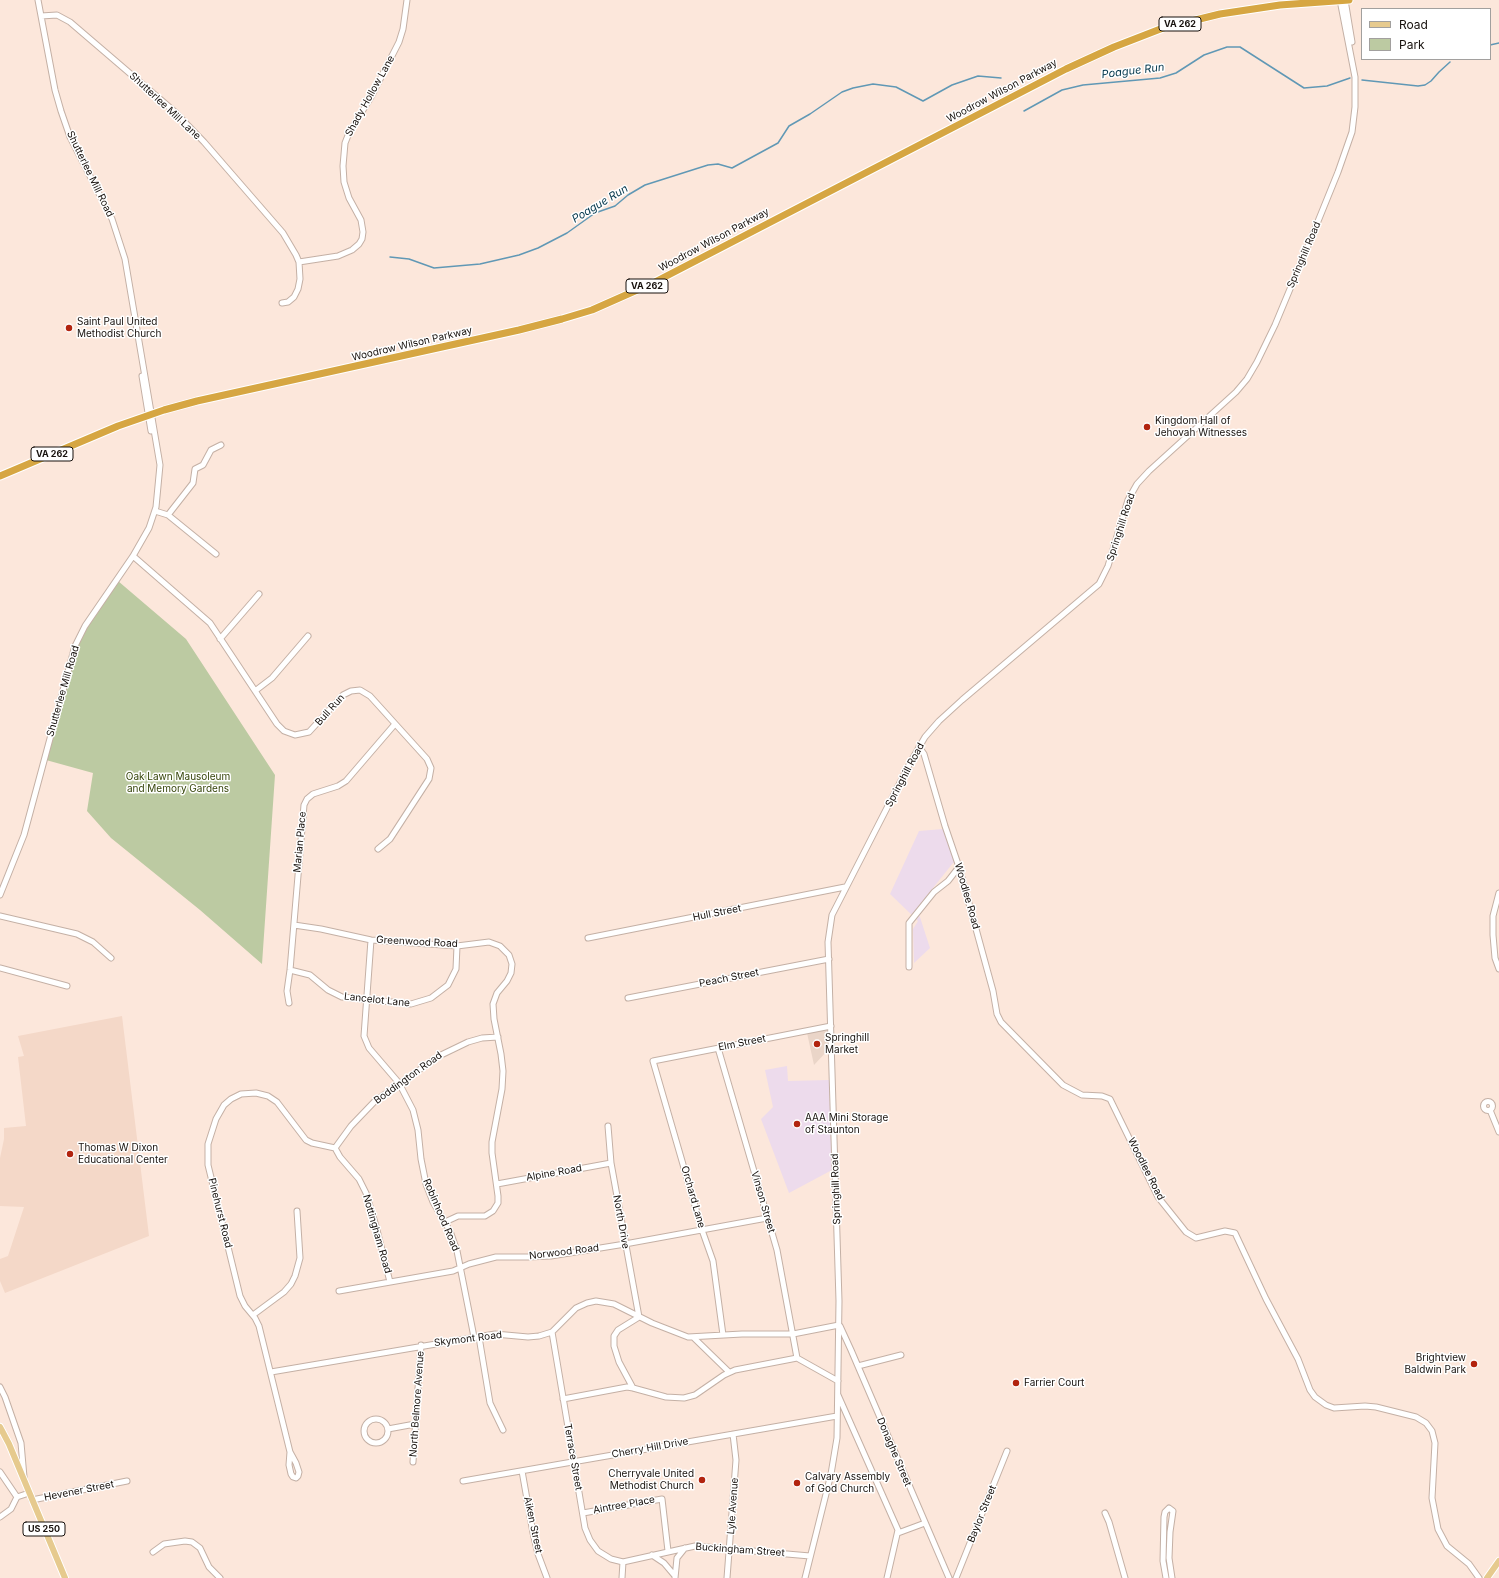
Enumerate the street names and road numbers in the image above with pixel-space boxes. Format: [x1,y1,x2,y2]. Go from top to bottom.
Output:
road number: VA 262 [1159,17,1201,31]
street label: Shady Hollow Lane [343,53,397,139]
street label: Woodrow Wilson Parkway [945,57,1059,125]
street label: Shutterlee Mill Lane [127,70,203,142]
street label: Shutterlee Mill Road [64,129,116,219]
street label: Woodrow Wilson Parkway [657,206,771,274]
street label: Springhill Road [1285,220,1323,290]
road number: VA 262 [626,279,668,293]
street label: Woodrow Wilson Parkway [351,324,473,364]
road number: VA 262 [31,447,73,461]
street label: Springhill Road [1104,491,1138,563]
street label: Shutterlee Mill Road [44,644,82,738]
street label: Bull Run [313,692,347,728]
street label: Springhill Road [883,741,927,809]
street label: Marian Place [291,811,309,873]
street label: Woodlee Road [952,861,982,931]
street label: Hull Street [692,902,742,924]
street label: Greenwood Road [376,934,458,950]
street label: Peach Street [698,966,760,990]
street label: Lancelot Lane [343,991,411,1009]
street label: Elm Street [717,1033,767,1053]
street label: Boddington Road [372,1049,444,1107]
street label: Woodlee Road [1125,1136,1167,1202]
street label: Springhill Road [829,1153,843,1225]
street label: Alpine Road [525,1162,583,1184]
street label: Orchard Lane [678,1165,708,1229]
street label: Vinson Street [748,1170,778,1234]
street label: Pinehurst Road [206,1177,234,1249]
street label: Robinhood Road [420,1177,462,1253]
street label: Nottingham Road [360,1193,394,1275]
street label: North Drive [610,1194,632,1250]
street label: Norwood Road [528,1242,600,1262]
street label: Skymont Road [433,1329,503,1349]
street label: North Belmore Avenue [407,1351,427,1457]
street label: Donaghe Street [874,1416,914,1488]
street label: Terrace Street [561,1423,585,1491]
street label: Cherry Hill Drive [611,1435,689,1461]
street label: Lyle Avenue [725,1477,741,1535]
street label: Hevener Street [43,1478,115,1504]
street label: Baylor Street [965,1484,999,1544]
street label: Aintree Place [592,1494,656,1516]
street label: Aiken Street [521,1496,545,1554]
road number: US 250 [23,1522,65,1536]
street label: Buckingham Street [695,1541,785,1559]

